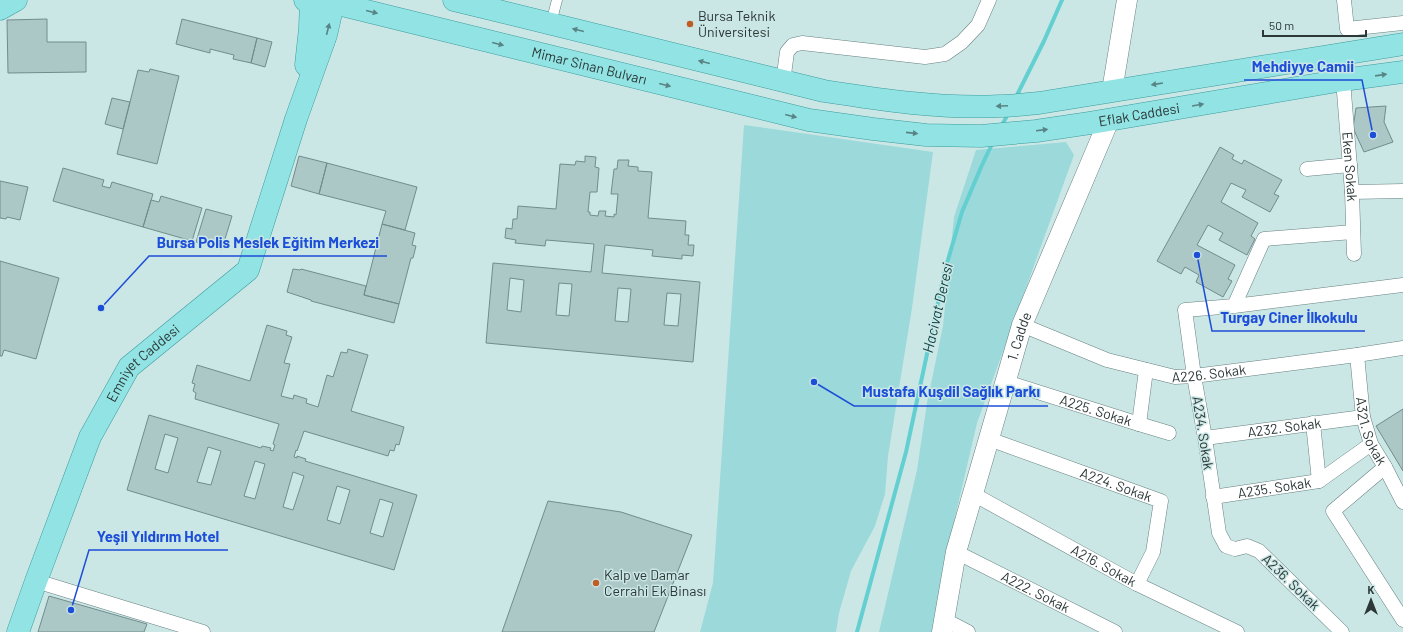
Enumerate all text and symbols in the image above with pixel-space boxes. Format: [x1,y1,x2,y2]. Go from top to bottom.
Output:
place label: Bursa Teknik Üniversitesi [698,7,775,40]
one-way arrow [366,10,378,16]
scale bar [1263,12,1366,38]
text: 50 m [1269,18,1294,32]
marker: Bursa Teknik Üniversitesi [685,19,695,29]
one-way arrow [325,23,331,35]
one-way arrow [572,27,584,33]
one-way arrow [492,41,504,47]
street label: Mimar Sinan Bulvarı [530,43,649,88]
callout: Mehdiyye Camii [1244,53,1362,80]
text: Mehdiyye Camii [1252,57,1354,75]
one-way arrow [698,59,710,65]
one-way arrow [1375,72,1387,78]
one-way arrow [1151,81,1163,87]
one-way arrow [659,82,671,88]
street label: Eflak Caddesi [1097,99,1181,129]
one-way arrow [1192,102,1204,108]
one-way arrow [995,103,1008,109]
one-way arrow [785,113,797,119]
one-way arrow [1036,127,1048,133]
one-way arrow [906,130,918,137]
street label: Eken Sokak [1339,131,1361,202]
callout: Bursa Polis Meslek Eğitim Merkezi [149,229,387,256]
text: Bursa Polis Meslek Eğitim Merkezi [157,233,379,251]
water label: Hacivat Deresi [918,261,956,355]
callout: Turgay Ciner İlkokulu [1212,304,1365,331]
text: Turgay Ciner İlkokulu [1220,308,1358,326]
street label: 1. Cadde [1003,309,1035,362]
street label: Emniyet Caddesi [102,320,183,405]
street label: A226. Sokak [1171,360,1247,385]
callout: Mustafa Kuşdil Sağlık Parkı [854,379,1048,406]
text: Mustafa Kuşdil Sağlık Parkı [862,382,1040,400]
street label: A225. Sokak [1058,391,1134,429]
street label: A234. Sokak [1189,395,1218,471]
street label: A321. Sokak [1353,396,1391,468]
street label: A232. Sokak [1246,414,1322,440]
street label: A224. Sokak [1078,464,1154,505]
street label: A235. Sokak [1236,473,1312,501]
callout: Yeşil Yıldırım Hotel [89,523,228,550]
text: Yeşil Yıldırım Hotel [97,527,219,545]
street label: A216. Sokak [1068,541,1139,590]
street label: A236. Sokak [1259,550,1324,613]
place label: Kalp ve Damar Cerrahi Ek Binası [604,566,706,599]
street label: A222. Sokak [999,567,1073,616]
marker: Kalp ve Damar Cerrahi Ek Binası [591,578,601,588]
north arrow [1351,580,1391,620]
text: K [1368,583,1375,596]

